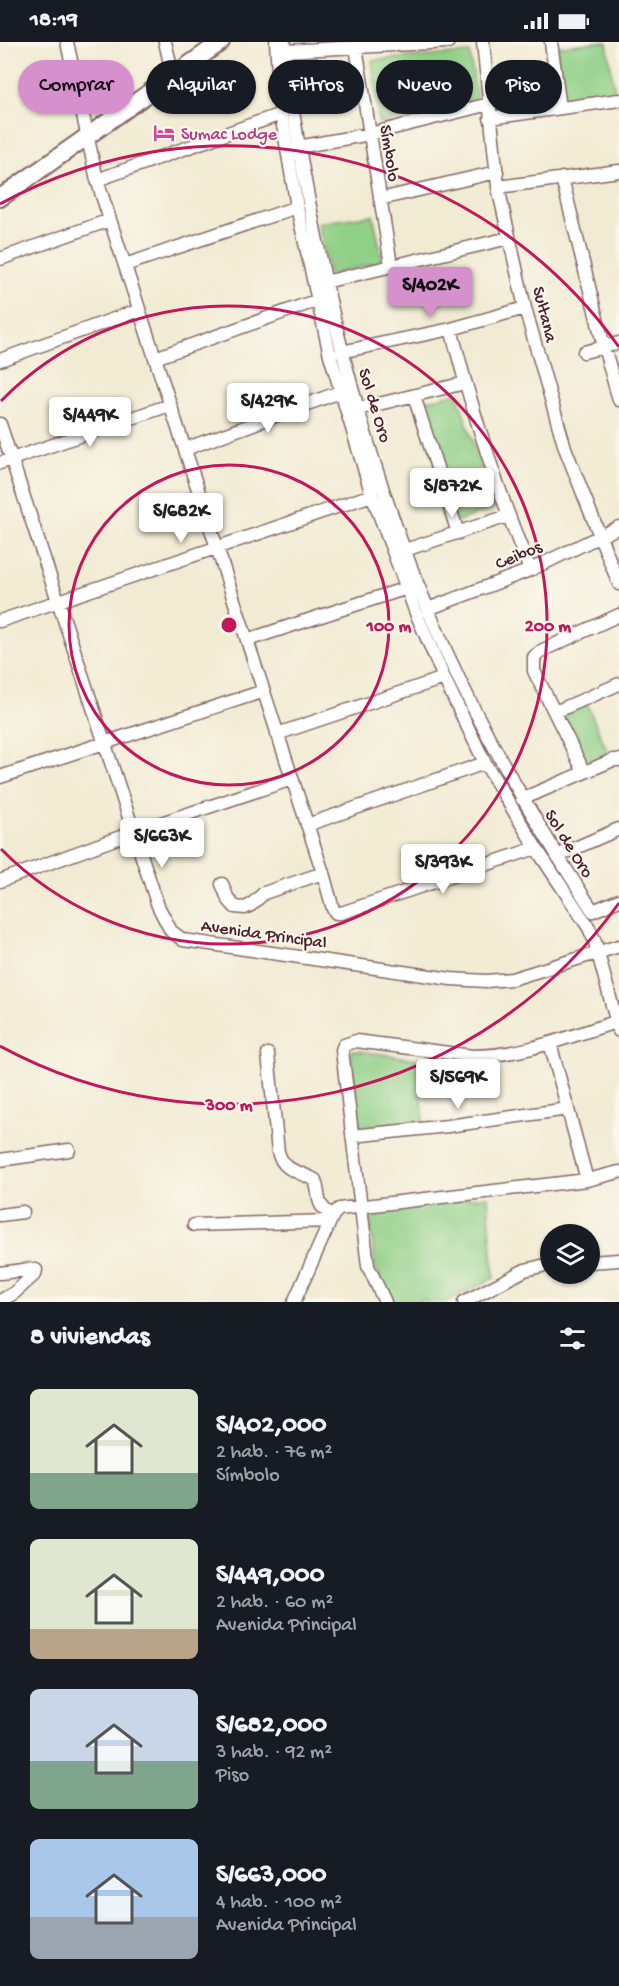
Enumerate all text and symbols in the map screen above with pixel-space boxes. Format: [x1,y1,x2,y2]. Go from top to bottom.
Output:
text: 18:19 [30,8,78,34]
chip: Comprar [18,60,134,114]
chip: Alquilar [146,60,256,114]
chip: Filtros [268,60,364,114]
chip: Nuevo [376,60,473,114]
chip: Piso [485,60,562,114]
hotel icon: Sumac Lodge [152,121,176,145]
street label: Símbolo [374,124,403,183]
place label: Sumac Lodge [181,125,278,146]
pin: S/402K [381,267,479,318]
text: S/402K [402,275,458,298]
street label: Sultana [527,285,561,346]
street label: Sol de Oro [352,366,395,445]
pin: S/429K [219,383,317,434]
text: S/429K [241,391,295,414]
pin: S/449K [41,397,139,448]
text: S/449K [63,405,117,428]
pin: S/872K [403,468,501,519]
text: S/872K [424,476,480,499]
pin: S/682K [132,493,230,544]
text: S/682K [153,501,209,524]
street label: Ceibos [493,537,547,575]
centre of rings [219,615,239,635]
text: 100 m [366,617,412,638]
text: 200 m [525,617,571,638]
street label: Sol de Oro [539,806,597,882]
pin: S/663K [113,818,211,869]
text: S/663K [134,826,190,849]
pin: S/393K [394,844,492,895]
text: S/393K [415,852,471,875]
street label: Avenida Principal [199,916,328,955]
pin: S/569K [409,1059,507,1110]
text: S/569K [430,1067,486,1090]
text: 300 m [205,1096,253,1117]
map controls [540,1224,600,1284]
button: layers [540,1224,600,1284]
icon: filters [556,1322,589,1355]
text: 8 viviendas [30,1323,150,1354]
text: S/402,000 [216,1411,327,1442]
icon: home [78,1413,150,1485]
text: 2 hab. · 76 m² [216,1442,332,1465]
text: Símbolo [216,1465,280,1488]
text: S/449,000 [216,1561,324,1592]
icon: home [78,1563,150,1635]
text: 2 hab. · 60 m² [216,1592,333,1615]
text: Avenida Principal [216,1615,357,1638]
text: S/682,000 [216,1711,327,1742]
icon: home [78,1713,150,1785]
text: 3 hab. · 92 m² [216,1742,332,1765]
text: Piso [216,1765,249,1788]
text: S/663,000 [216,1861,327,1892]
icon: home [78,1863,150,1935]
text: 4 hab. · 100 m² [216,1892,342,1915]
text: Avenida Principal [216,1915,357,1938]

